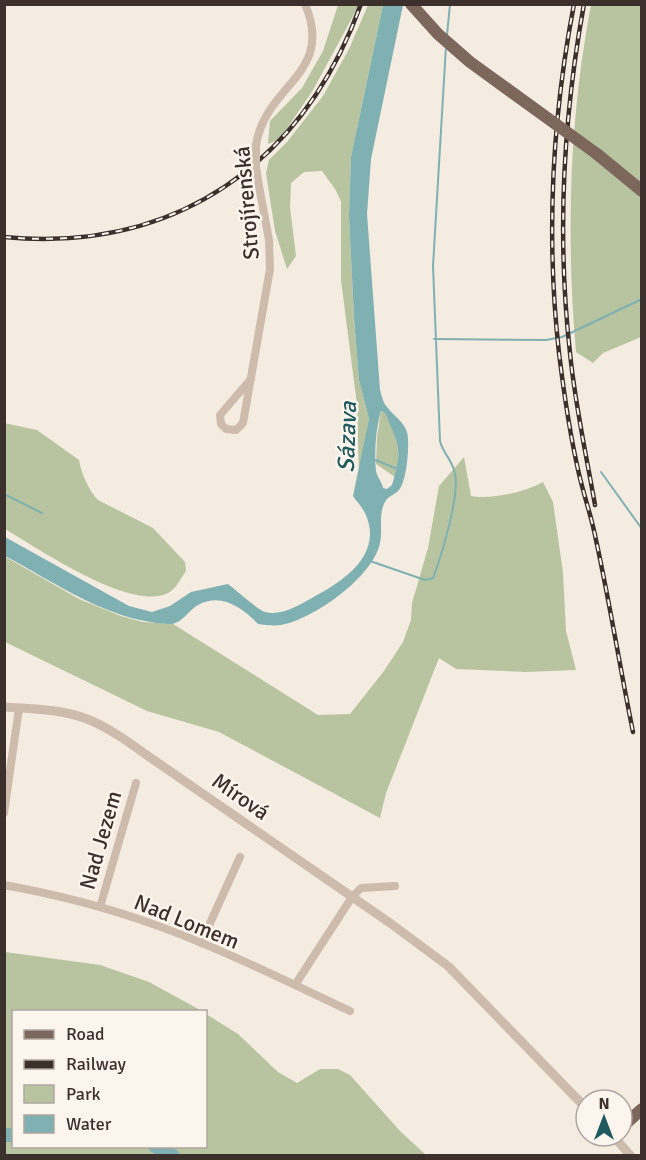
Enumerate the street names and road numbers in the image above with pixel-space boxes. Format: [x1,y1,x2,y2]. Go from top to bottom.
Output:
street label: Strojírenská [228,145,265,261]
street label: Mírová [207,767,275,826]
street label: Nad Jezem [74,788,127,893]
street label: Nad Lomem [130,888,243,955]

